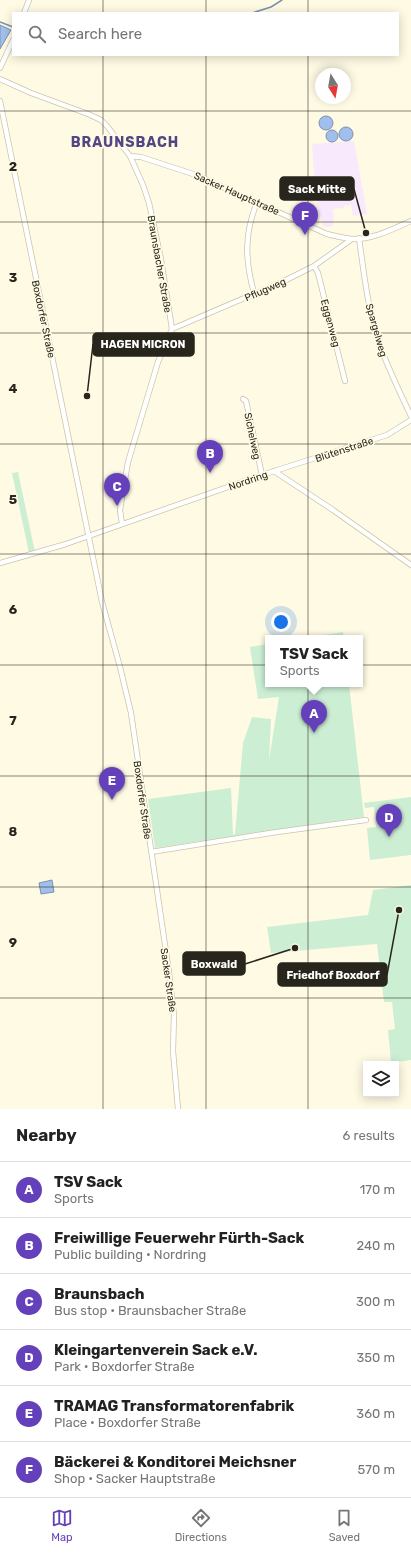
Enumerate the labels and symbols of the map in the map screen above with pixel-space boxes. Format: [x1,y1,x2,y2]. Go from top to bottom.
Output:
north arrow [315,68,351,104]
district label: BRAUNSBACH [71,134,179,151]
text: 2 [9,159,17,174]
street label: Sacker Hauptstraße [192,170,281,218]
callout: Sack Mitte [280,177,354,200]
text: Sack Mitte [288,183,346,196]
pin: F [292,202,318,235]
street label: Braunsbacher Straße [145,215,174,314]
text: 3 [9,270,18,285]
street label: Pflugweg [243,276,288,304]
street label: Boxdorfer Straße [29,279,57,360]
street label: Eggenweg [318,298,342,348]
street label: Spargelweg [363,302,389,358]
callout: HAGEN MICRON [93,333,194,356]
text: HAGEN MICRON [101,338,185,351]
text: 4 [9,381,18,396]
street label: Sichelweg [241,412,263,461]
street label: Blütenstraße [314,435,375,465]
pin: B [197,440,223,473]
street label: Nordring [227,469,269,493]
pin: C [104,473,130,506]
text: 5 [9,492,17,507]
text: 6 [9,602,18,617]
your location [271,612,291,632]
pin: A [301,700,327,733]
text: 7 [9,713,17,728]
street label: Boxdorfer Straße [131,760,154,841]
pin: E [99,767,125,800]
pin: D [376,804,402,837]
text: 8 [9,824,18,839]
text: 9 [9,935,17,950]
street label: Sacker Straße [158,947,179,1013]
callout: Boxwald [183,952,245,975]
text: Boxwald [191,958,237,971]
callout: Friedhof Boxdorf [278,963,387,986]
text: Friedhof Boxdorf [286,969,380,982]

